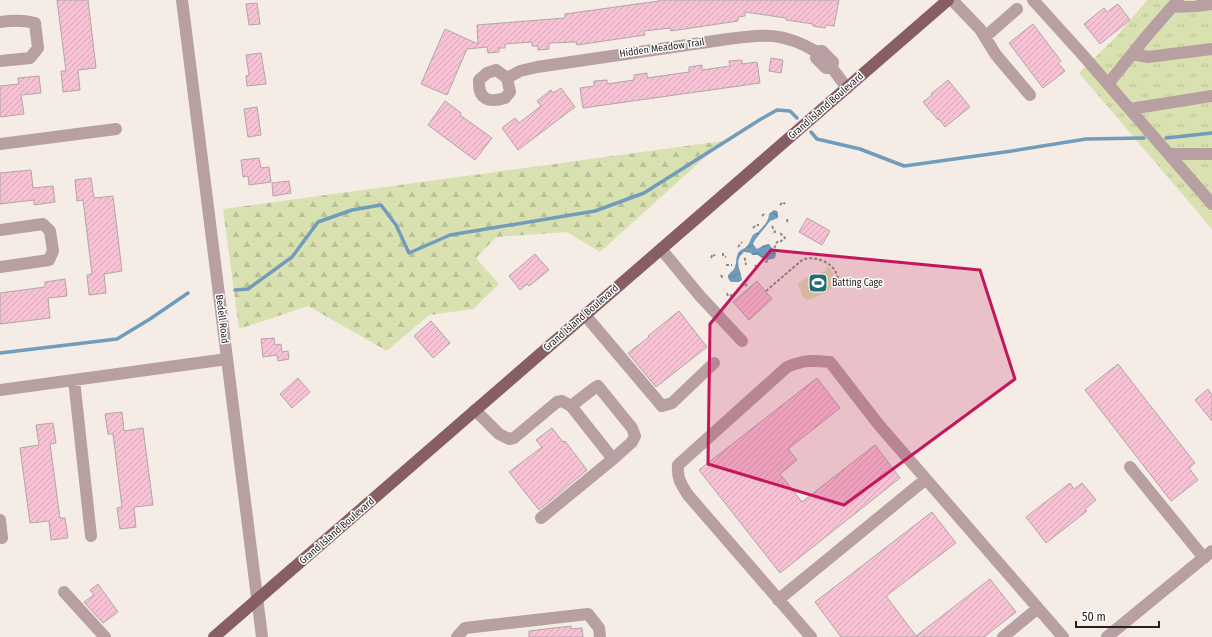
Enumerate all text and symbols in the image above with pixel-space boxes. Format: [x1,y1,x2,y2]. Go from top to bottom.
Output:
street label: Hidden Meadow Trail [619,36,706,60]
street label: Grand Island Boulevard [786,70,866,142]
sports icon: Batting Cage [807,272,829,294]
place label: Batting Cage [832,277,883,289]
street label: Grand Island Boulevard [541,282,621,354]
street label: Bedell Road [213,294,231,344]
street label: Grand Island Boulevard [297,495,377,567]
scale bar [1076,603,1159,629]
text: 50 m [1082,610,1106,624]

